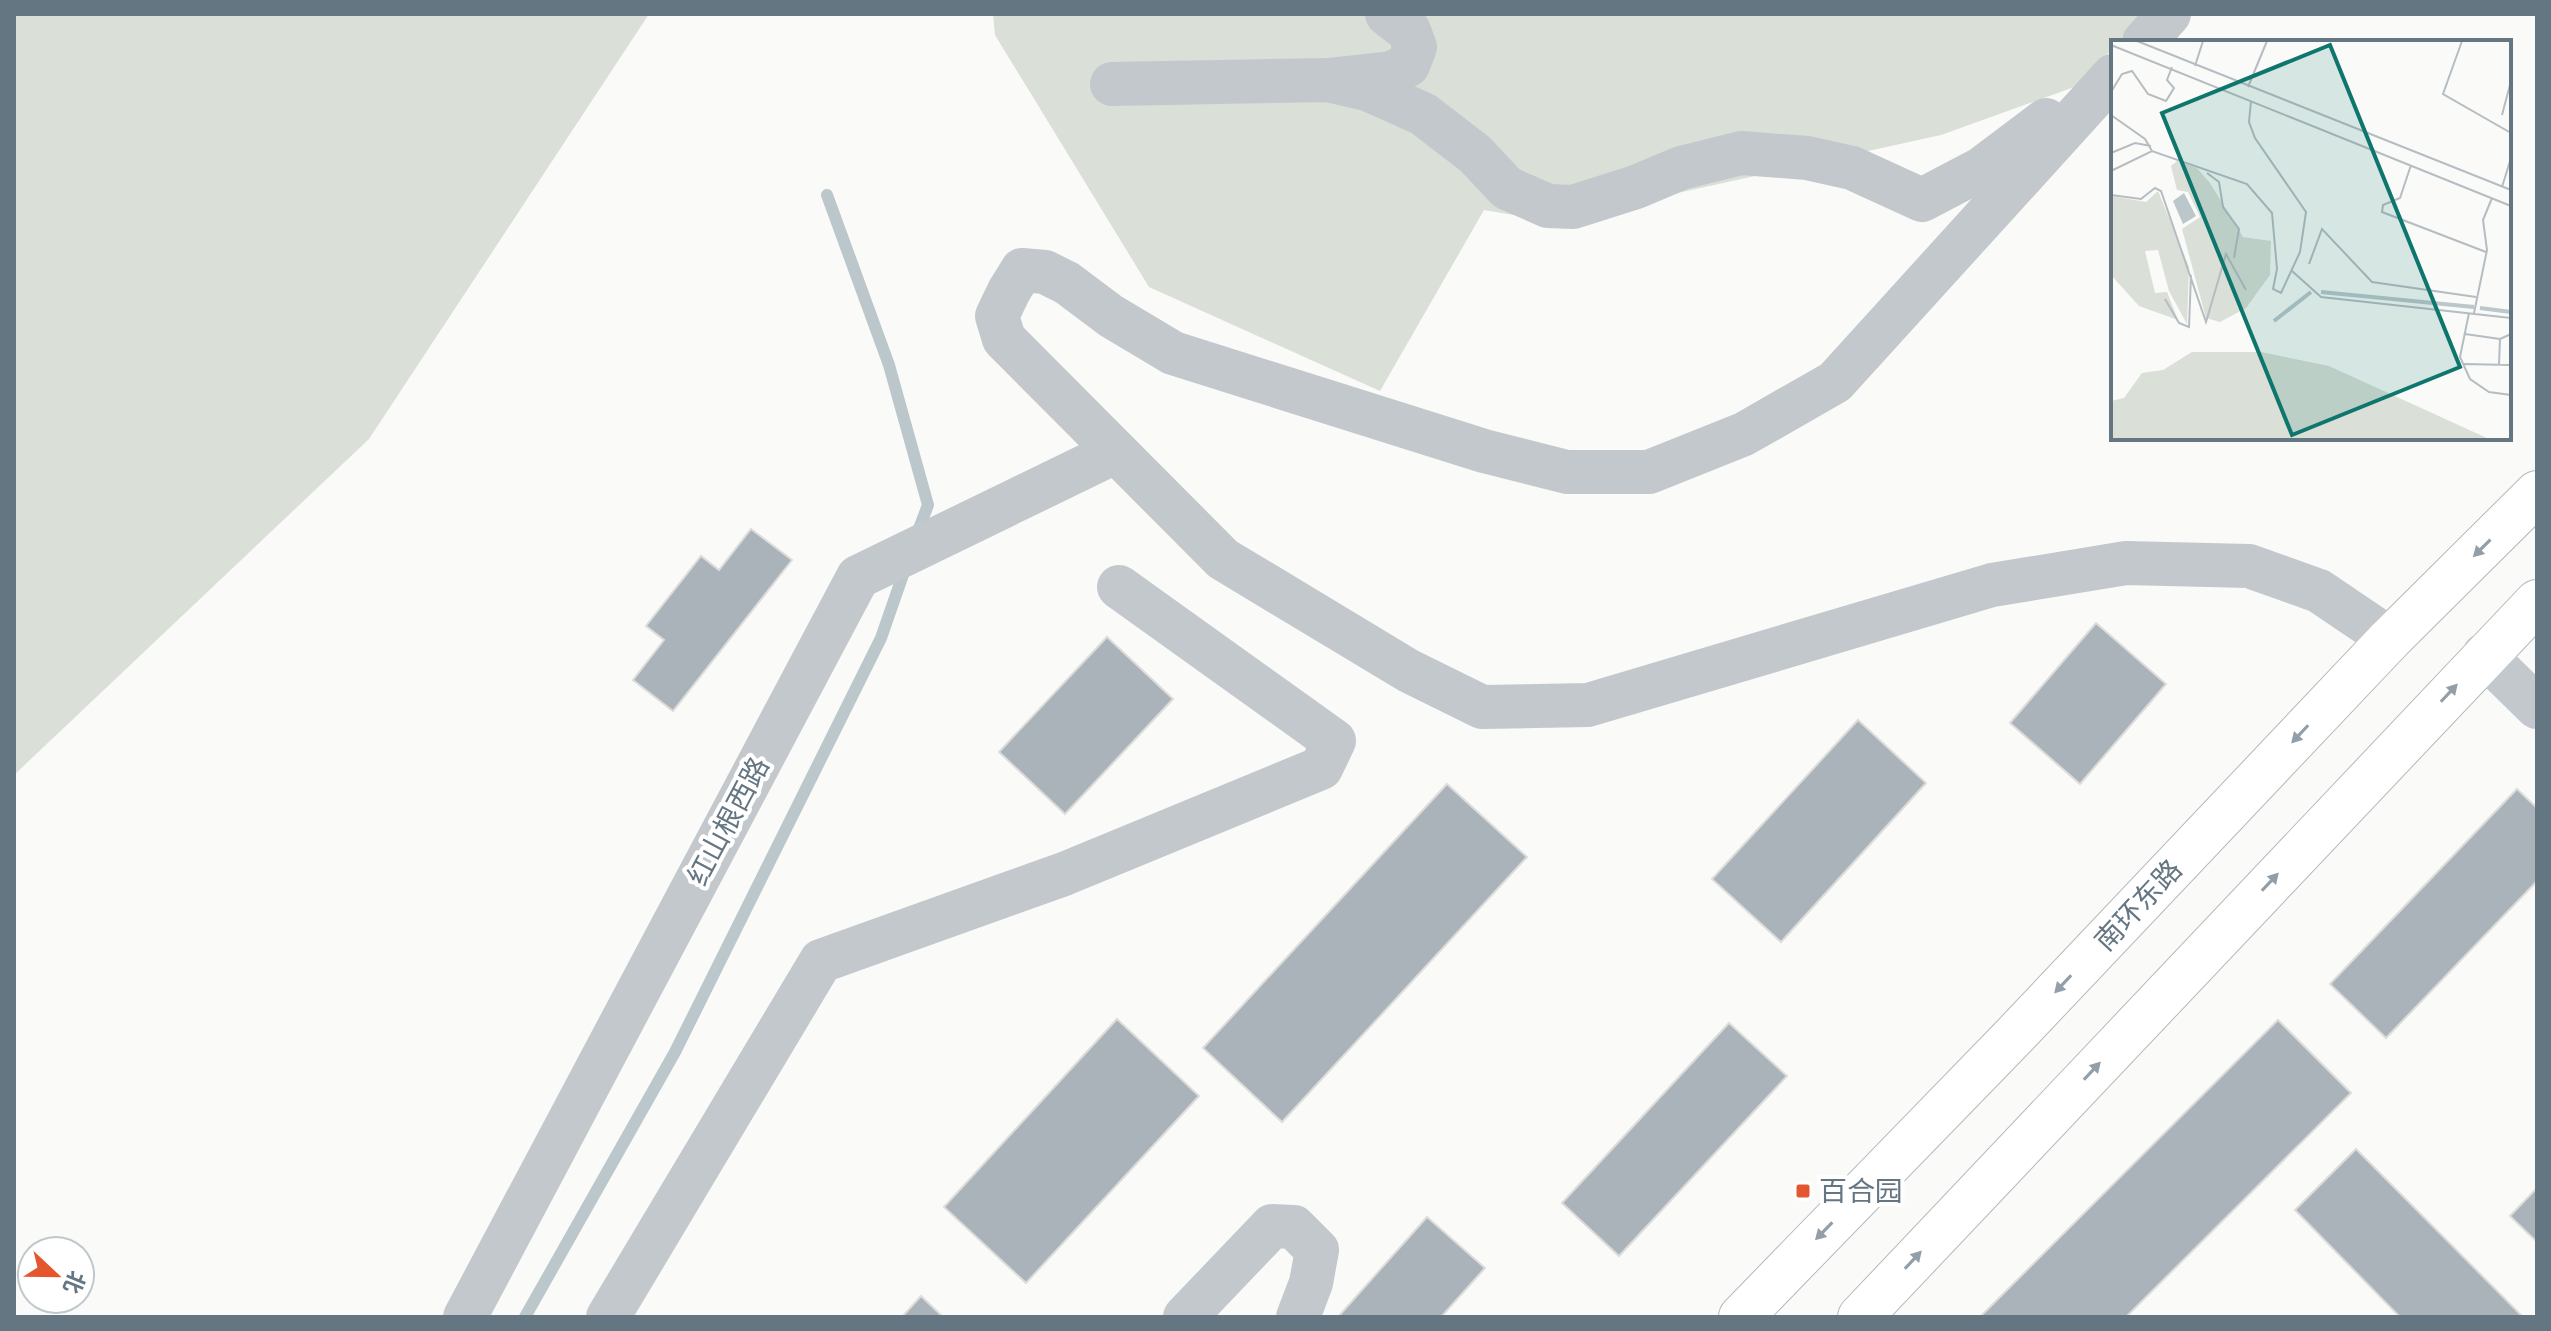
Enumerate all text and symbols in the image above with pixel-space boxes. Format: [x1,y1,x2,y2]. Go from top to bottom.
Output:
inset map [2111,40,2511,440]
one-way arrow [2473,538,2491,557]
one-way arrow [2439,684,2457,703]
one-way arrow [2291,724,2309,743]
street label: 红山根西路 [677,750,779,893]
street label: 南环东路 [2085,850,2192,960]
one-way arrow [2261,873,2279,892]
one-way arrow [2055,974,2073,993]
one-way arrow [2082,1062,2100,1081]
place label: 百合园 [1819,1171,1903,1212]
marker: 百合园 [1794,1182,1812,1200]
one-way arrow [1816,1221,1834,1240]
north arrow [16,1235,96,1315]
one-way arrow [1904,1251,1922,1270]
text: 北 [56,1266,94,1299]

